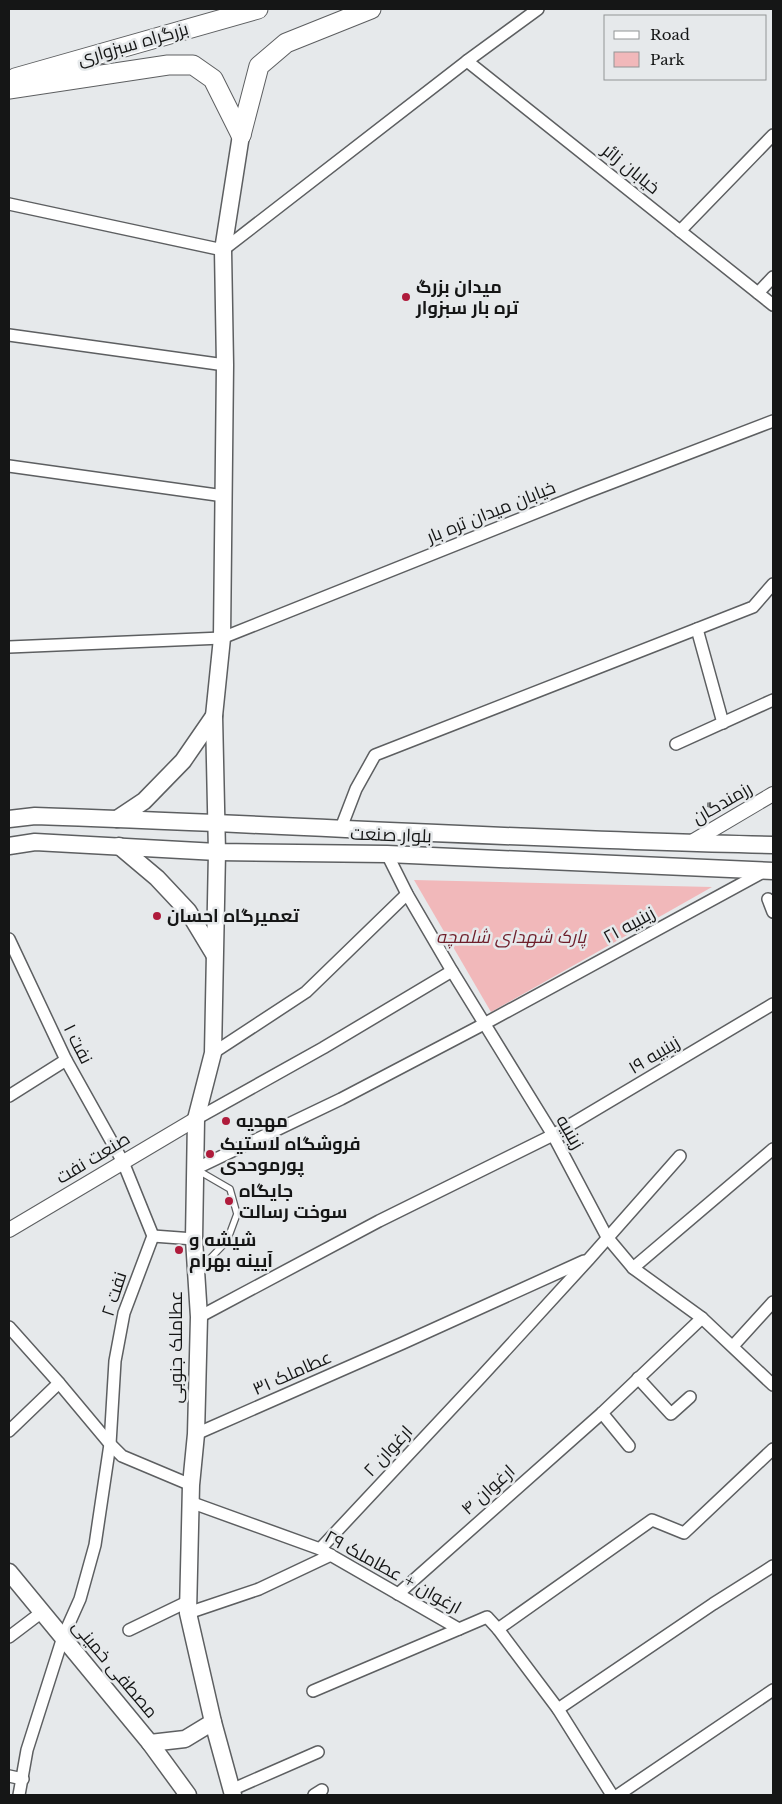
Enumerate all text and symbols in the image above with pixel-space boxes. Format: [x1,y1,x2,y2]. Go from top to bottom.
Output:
legend [604,15,767,80]
street label: بزرگراه سبزواری [75,18,191,70]
text: Road [650,25,690,44]
text: Park [650,50,686,69]
street label: خیابان زائر [597,139,664,199]
place label: میدان بزرگ تره بار سبزوار [415,276,519,319]
marker: میدان بزرگ تره بار سبزوار [400,291,412,303]
street label: خیابان میدان تره بار [422,476,559,548]
street label: رزمندگان [688,777,756,829]
street label: بلوار صنعت [350,823,432,847]
street label: زینبیه ۲۱ [599,902,659,948]
place label: تعمیرگاه احسان [167,905,299,927]
marker: تعمیرگاه احسان [151,910,163,922]
park label: پارک شهدای شلمچه [436,926,587,949]
street label: نفت ۱ [59,1020,97,1068]
street label: زینبیه ۱۹ [624,1031,684,1079]
place label: مهدیه [236,1110,288,1132]
street label: زینبیه [552,1111,588,1153]
marker: مهدیه [220,1115,232,1127]
street label: صنعت نفت [52,1127,134,1189]
place label: فروشگاه لاستیک پورموحدی [220,1133,361,1177]
marker: فروشگاه لاستیک پورموحدی [204,1148,216,1160]
place label: جایگاه سوخت رسالت [239,1180,347,1223]
marker: جایگاه سوخت رسالت [223,1195,235,1207]
place label: شیشه و آیینه بهرام [189,1229,273,1273]
marker: شیشه و آیینه بهرام [173,1244,185,1256]
street label: نفت ۲ [96,1269,132,1319]
street label: عطاملک جنوبی [165,1291,187,1403]
street label: عطاملک ۳۱ [249,1346,335,1400]
street label: ارغوان ۲ [359,1421,417,1481]
street label: ارغوان ۴ [457,1460,519,1520]
street label: ارغوان + عطاملک ۲۹ [321,1525,465,1619]
street label: مصطفی خمینی [67,1615,163,1723]

